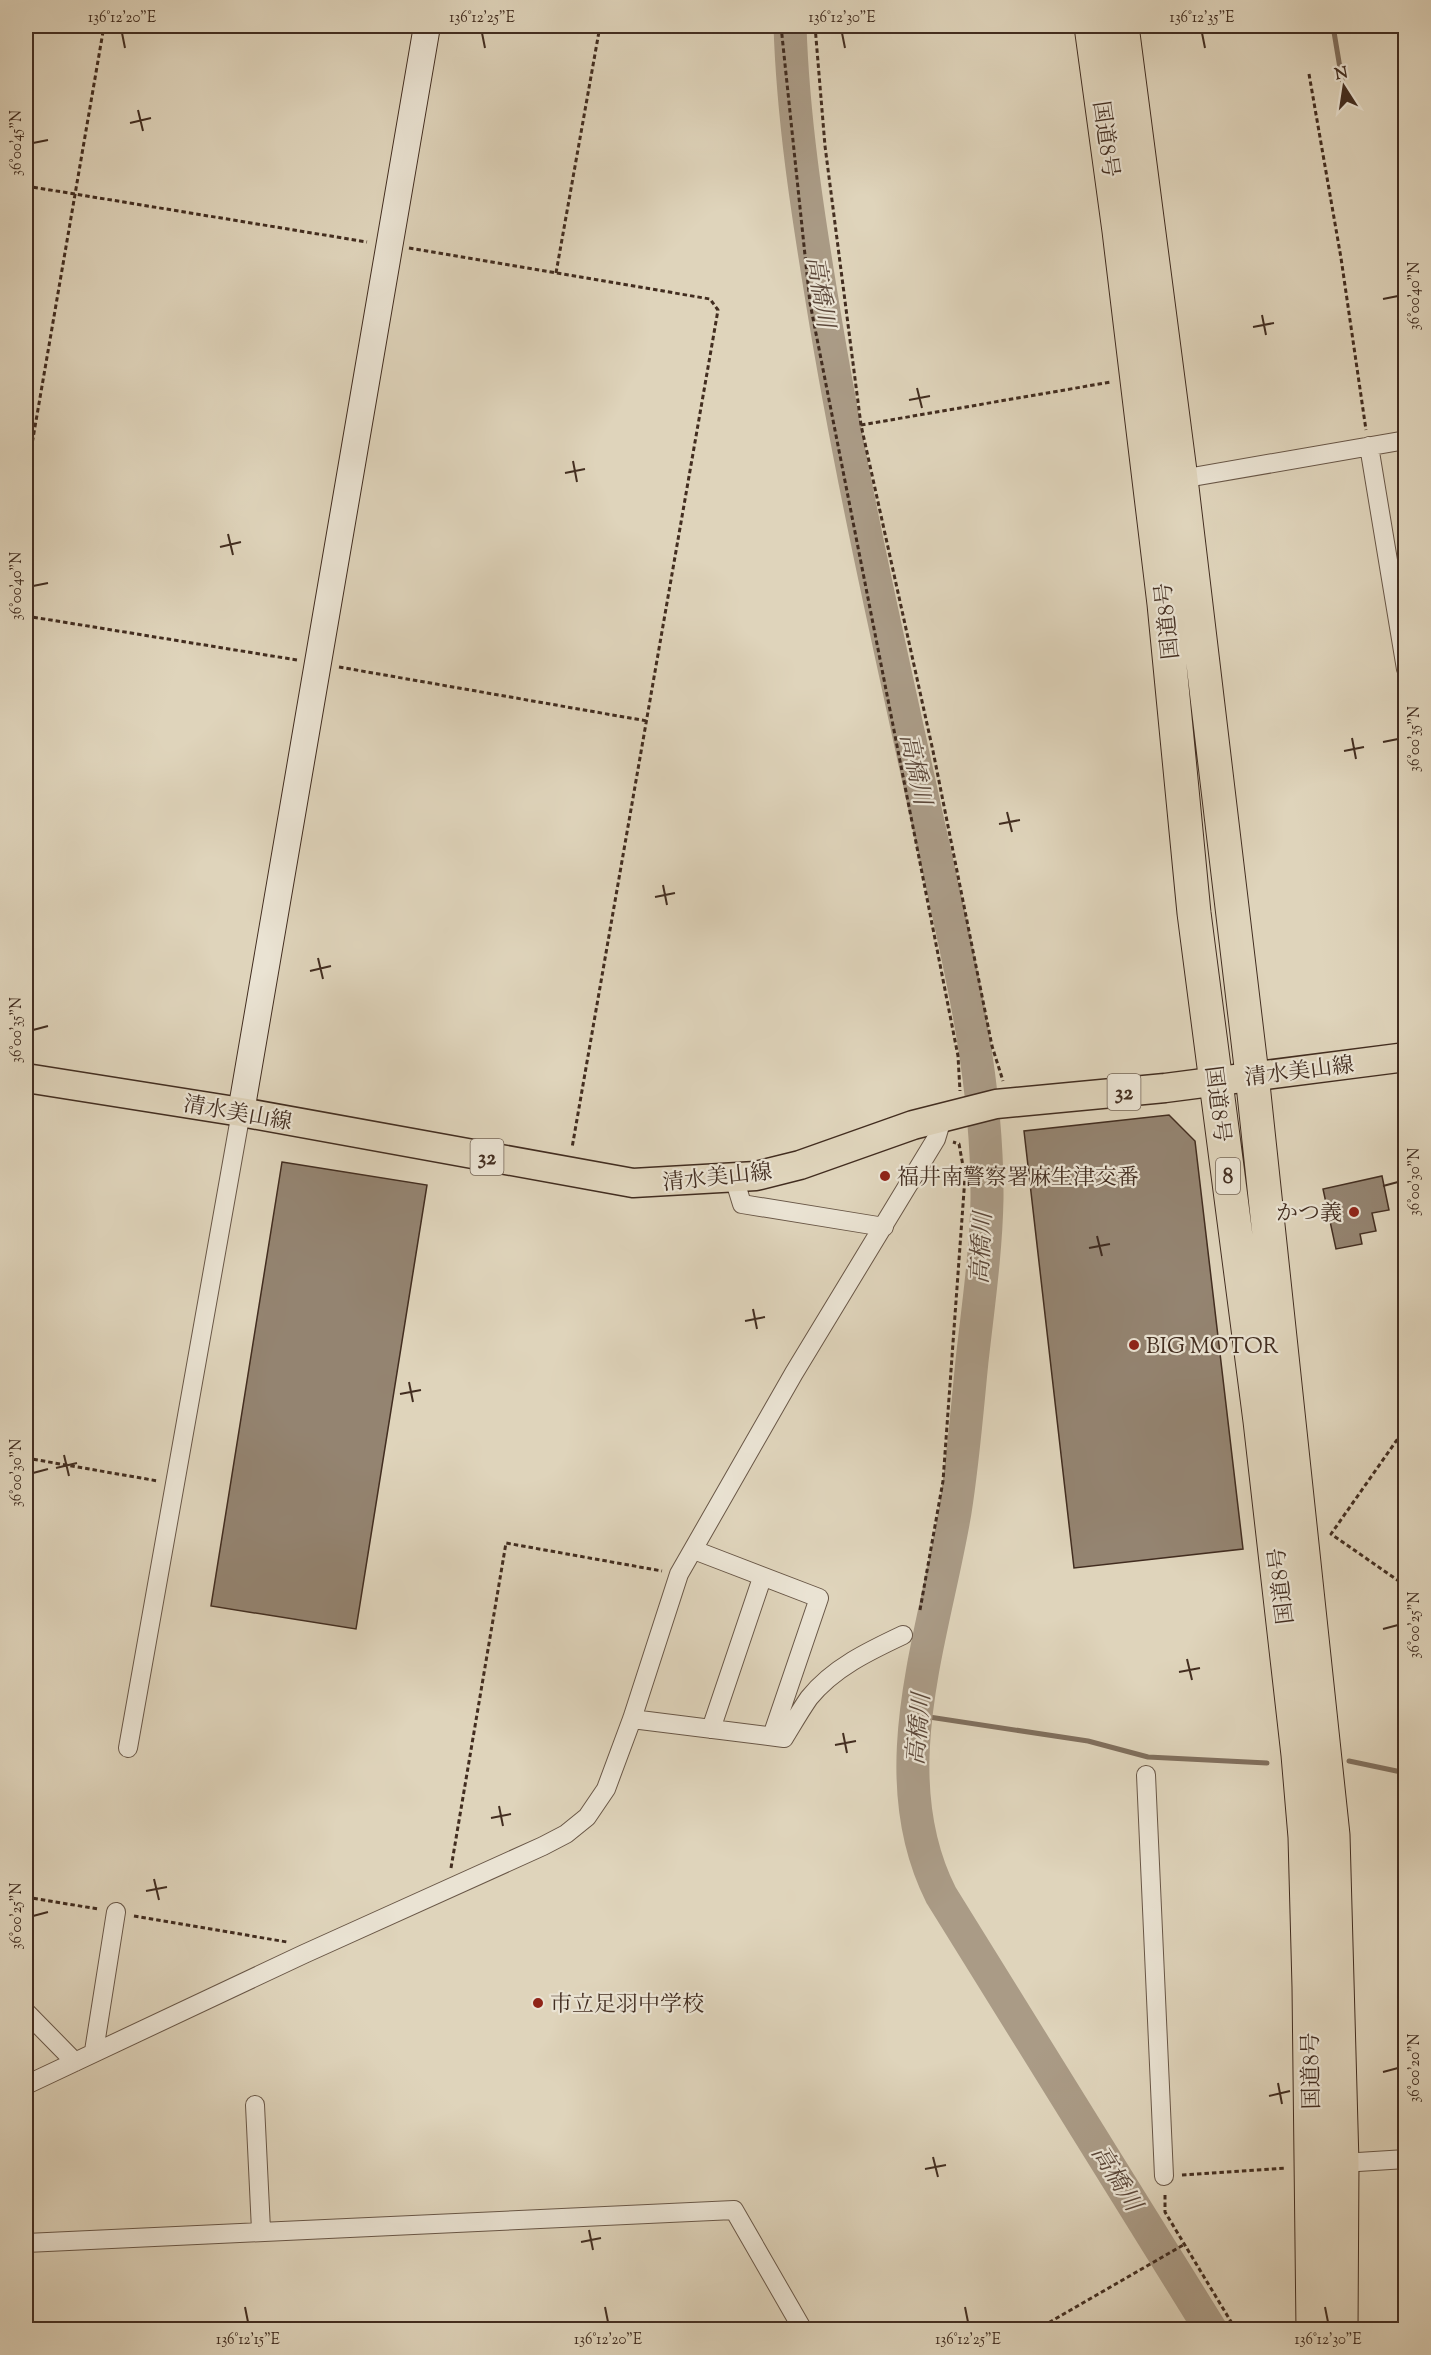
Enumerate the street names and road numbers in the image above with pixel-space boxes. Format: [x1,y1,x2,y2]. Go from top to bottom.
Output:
street label: 国道8号 [1083,99,1125,180]
street label: 国道8号 [1149,581,1189,661]
street label: 清水美山線 [1243,1050,1356,1096]
street label: 国道8号 [1195,1064,1237,1145]
road number: 32 [1108,1074,1140,1110]
street label: 清水美山線 [181,1090,294,1140]
road number: 32 [470,1139,504,1175]
street label: 清水美山線 [661,1157,774,1201]
road number: 8 [1216,1158,1240,1194]
street label: 国道8号 [1262,1545,1304,1626]
street label: 国道8号 [1296,2032,1330,2110]

